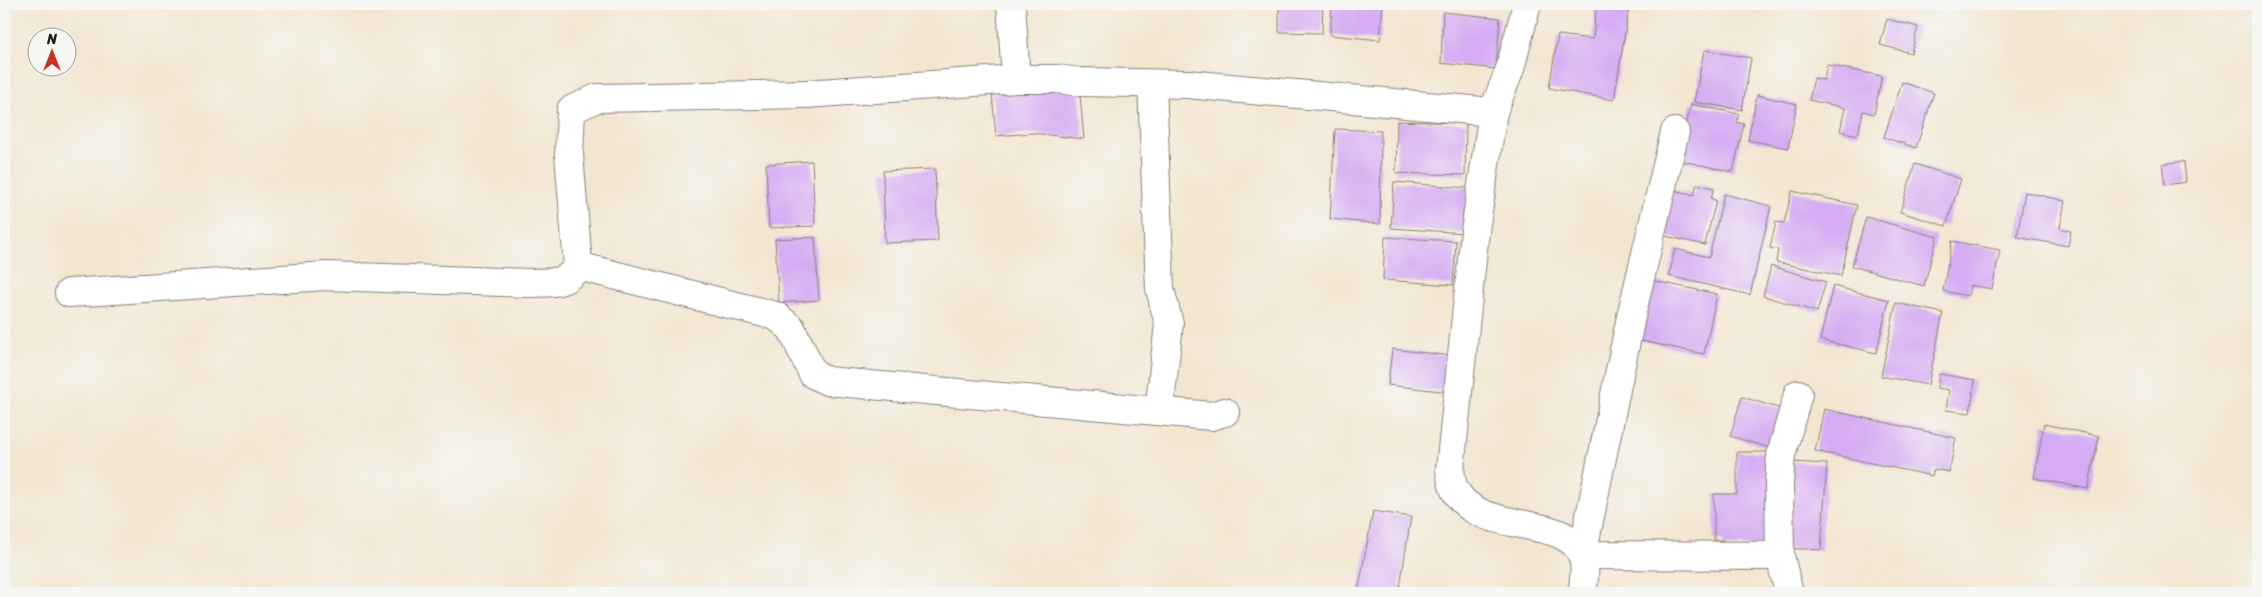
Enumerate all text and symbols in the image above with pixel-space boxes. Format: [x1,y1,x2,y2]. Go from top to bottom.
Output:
text: N [46,27,57,52]
north arrow [28,28,78,78]

